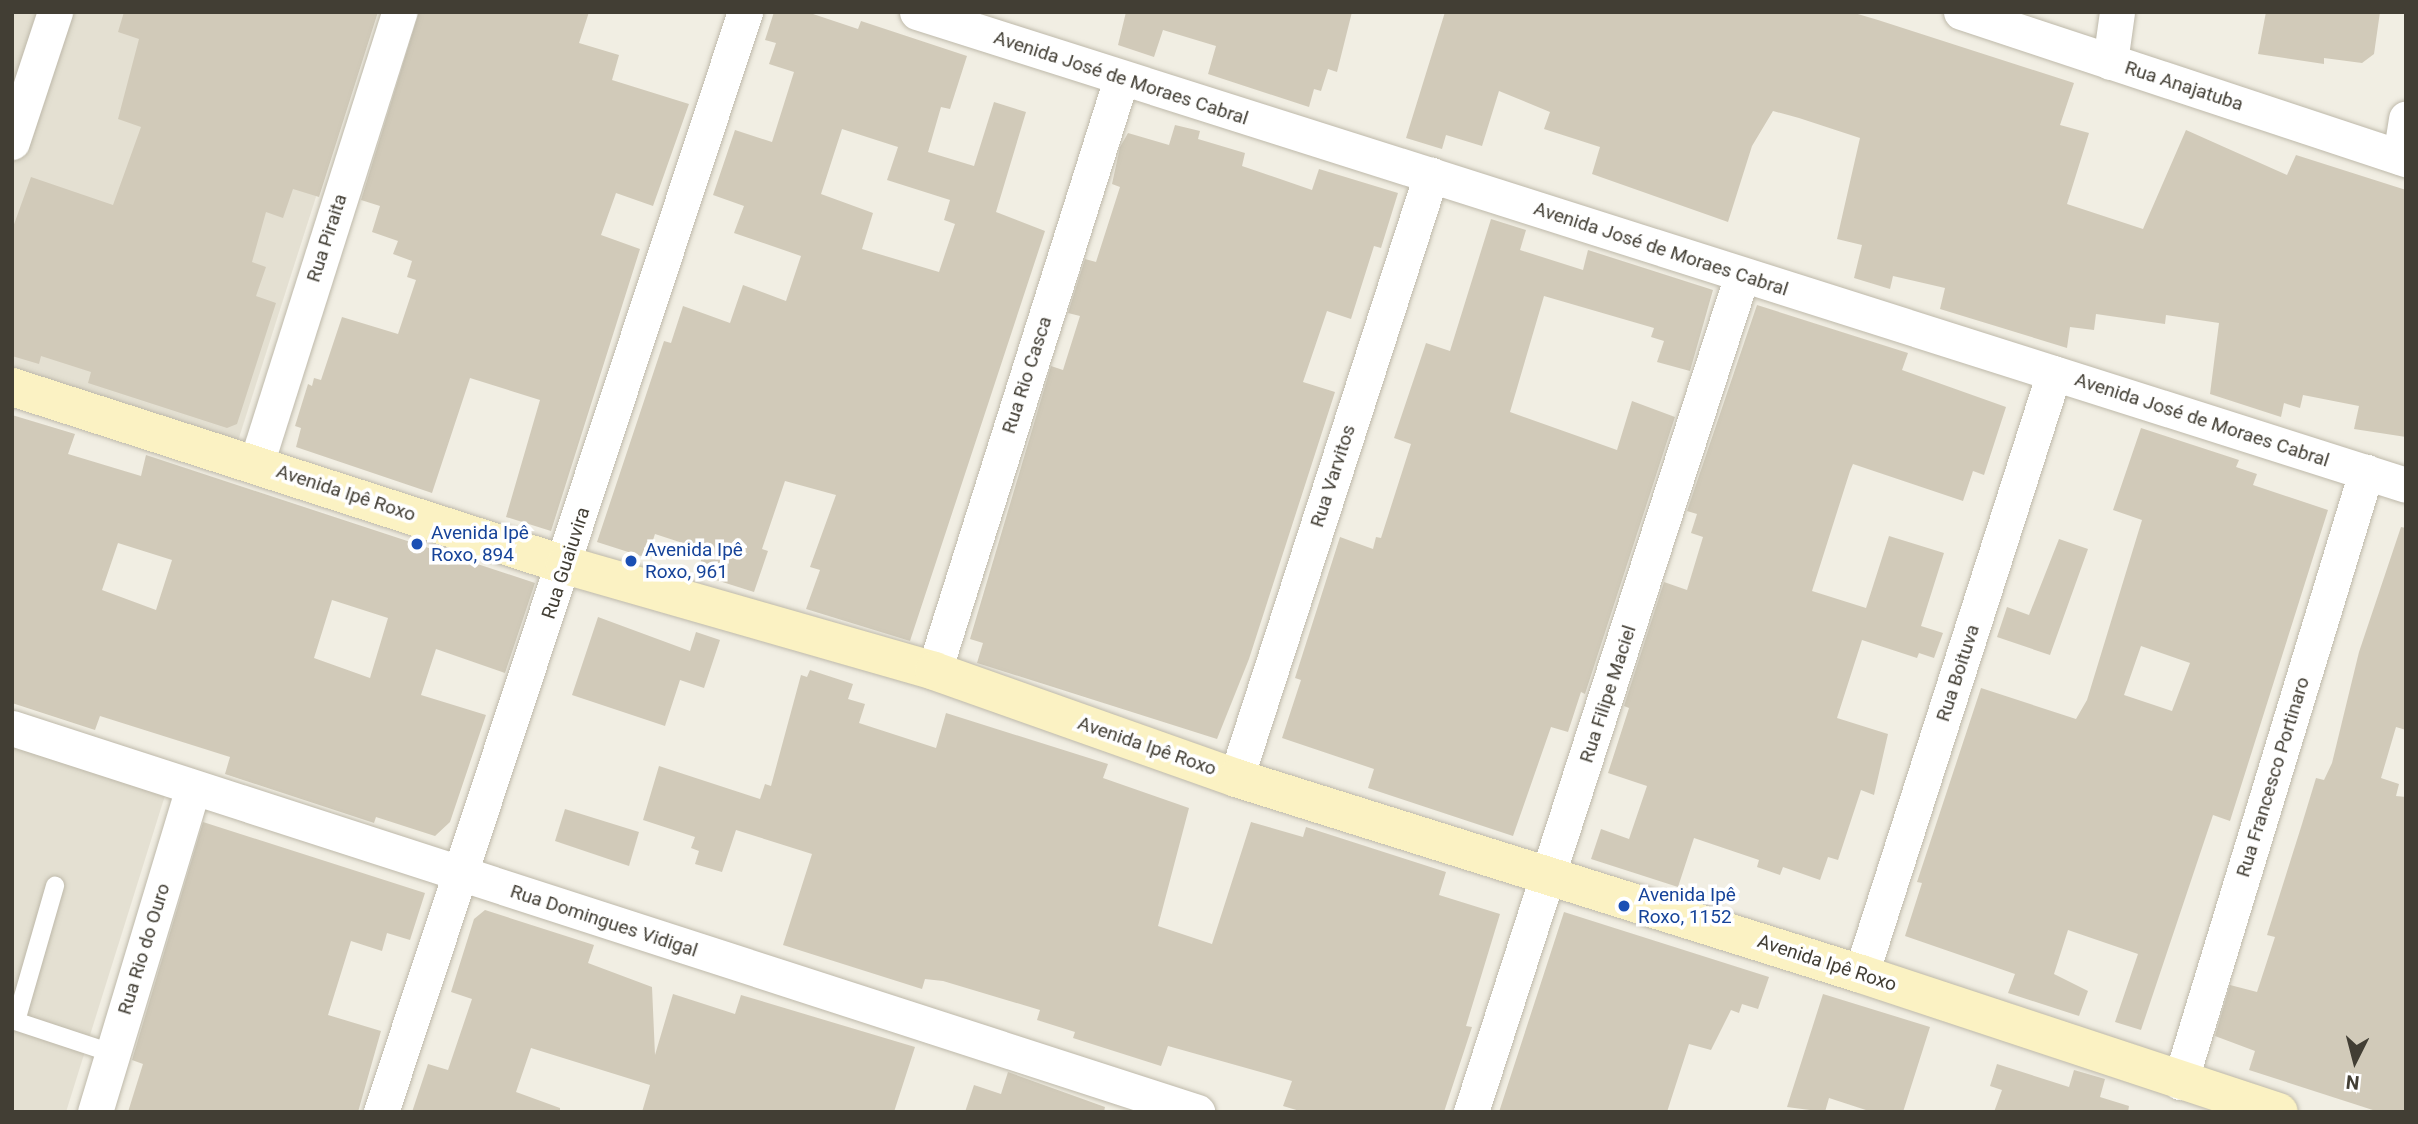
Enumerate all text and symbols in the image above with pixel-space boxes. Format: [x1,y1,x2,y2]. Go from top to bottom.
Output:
street label: Avenida José de Moraes Cabral [991,26,1251,130]
street label: Rua Anajatuba [2122,56,2246,116]
street label: Rua Piraita [302,191,352,285]
street label: Avenida José de Moraes Cabral [1531,197,1791,301]
street label: Rua Rio Casca [997,314,1057,436]
street label: Avenida José de Moraes Cabral [2072,368,2332,472]
street label: Rua Varvitos [1306,422,1360,530]
street label: Avenida Ipê Roxo [274,460,418,526]
street label: Rua Guaiuvira [537,504,595,622]
place label: Avenida Ipê Roxo, 894 [431,522,529,566]
marker: Avenida Ipê Roxo, 894 [409,536,425,552]
place label: Avenida Ipê Roxo, 961 [645,539,743,583]
marker: Avenida Ipê Roxo, 961 [623,553,639,569]
street label: Rua Filipe Maciel [1575,622,1641,766]
street label: Rua Boituva [1932,622,1984,724]
street label: Rua Francesco Portinaro [2232,674,2314,880]
street label: Avenida Ipê Roxo [1075,712,1219,780]
street label: Rua Domingues Vidigal [507,880,701,962]
street label: Rua Rio do Ouro [113,881,175,1017]
place label: Avenida Ipê Roxo, 1152 [1638,884,1736,928]
marker: Avenida Ipê Roxo, 1152 [1616,898,1632,914]
street label: Avenida Ipê Roxo [1755,930,1899,996]
north arrow [2320,1026,2390,1096]
text: N [2345,1070,2361,1095]

